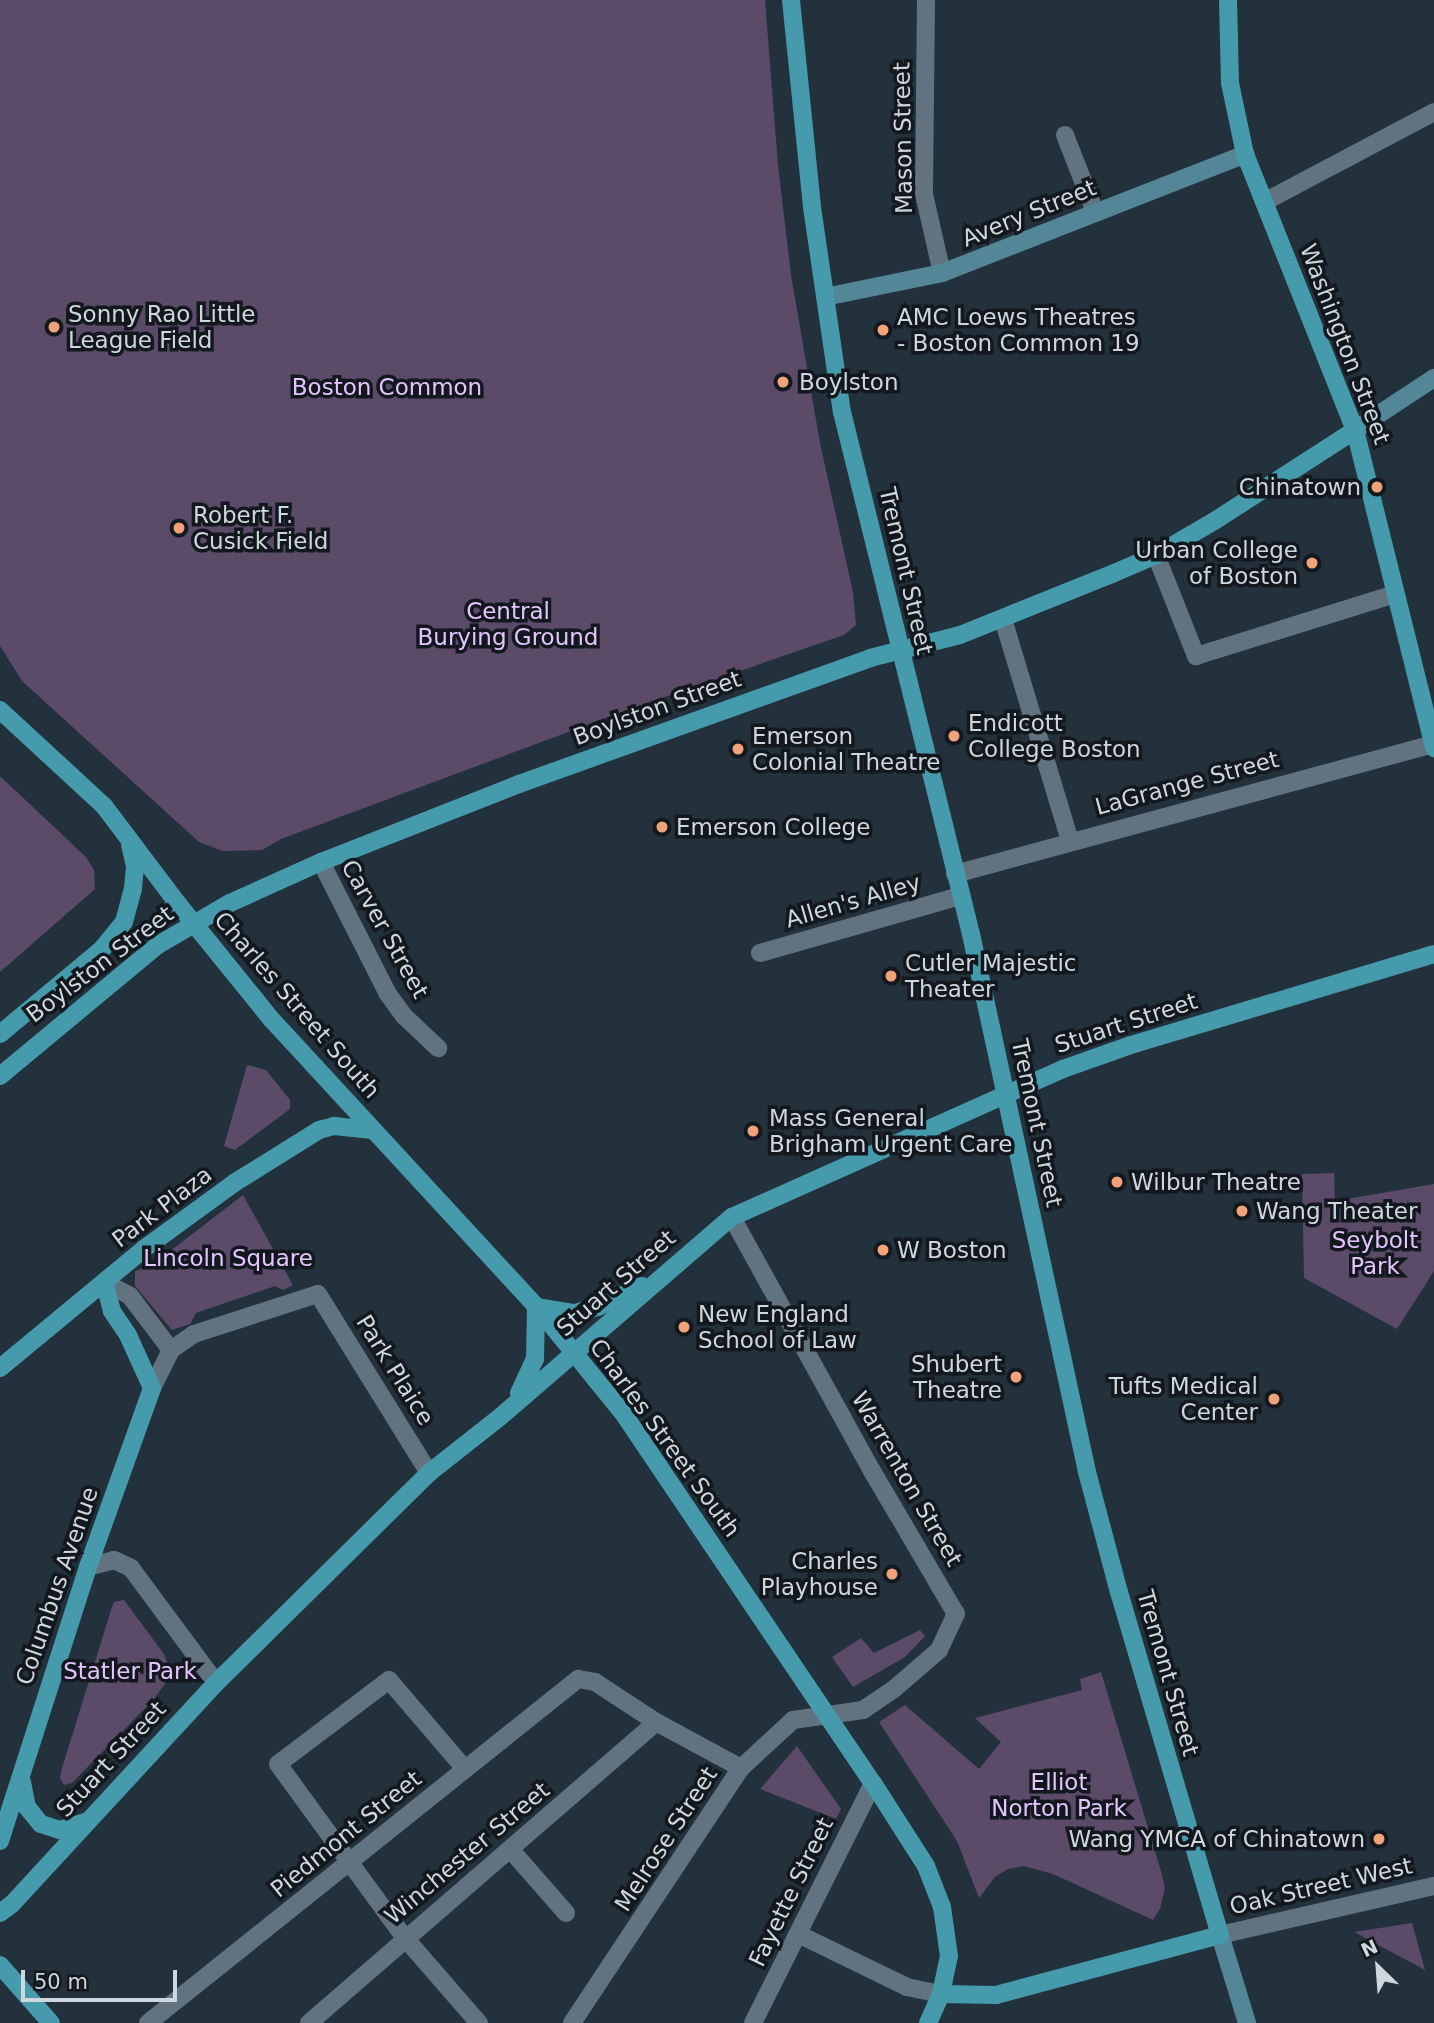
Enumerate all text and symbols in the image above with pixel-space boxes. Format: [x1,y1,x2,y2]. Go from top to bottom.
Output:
street label: Mason Street [888,62,918,214]
street label: Avery Street [958,174,1100,252]
street label: Washington Street [1294,240,1396,448]
place label: Sonny Rao Little League Field [68,300,255,354]
place label: AMC Loews Theatres - Boston Common 19 [897,303,1140,357]
marker: Sonny Rao Little League Field [46,319,62,335]
marker: AMC Loews Theatres - Boston Common 19 [875,322,891,338]
place label: Boylston [799,368,899,396]
marker: Boylston [773,372,793,392]
park label: Boston Common [292,373,482,401]
place label: Chinatown [1239,473,1361,501]
marker: Chinatown [1367,477,1387,497]
street label: Tremont Street [873,485,939,657]
place label: Robert F. Cusick Field [193,501,328,555]
marker: Robert F. Cusick Field [171,520,187,536]
place label: Urban College of Boston [1135,536,1298,590]
marker: Urban College of Boston [1304,555,1320,571]
park label: Central Burying Ground [418,597,598,651]
street label: Boylston Street [569,665,745,751]
place label: Endicott College Boston [968,709,1141,763]
place label: Emerson Colonial Theatre [752,722,940,776]
marker: Endicott College Boston [946,728,962,744]
marker: Emerson Colonial Theatre [730,741,746,757]
street label: LaGrange Street [1092,745,1282,821]
place label: Emerson College [676,813,870,841]
marker: Emerson College [654,819,670,835]
street label: Carver Street [336,855,434,1003]
street label: Allen's Alley [782,869,924,933]
street label: Boylston Street [21,900,179,1028]
street label: Charles Street South [208,906,386,1104]
place label: Cutler Majestic Theater [905,949,1076,1003]
marker: Cutler Majestic Theater [883,968,899,984]
street label: Stuart Street [1051,987,1201,1059]
street label: Tremont Street [1006,1036,1068,1210]
place label: Mass General Brigham Urgent Care [769,1104,1012,1158]
marker: Mass General Brigham Urgent Care [743,1121,763,1141]
street label: Park Plaza [107,1161,217,1253]
place label: Wilbur Theatre [1131,1168,1301,1196]
marker: Wilbur Theatre [1109,1174,1125,1190]
place label: Wang Theater [1256,1197,1417,1225]
marker: Wang Theater [1234,1203,1250,1219]
street label: Stuart Street [551,1224,681,1342]
park label: Seybolt Park [1332,1226,1418,1280]
place label: W Boston [897,1236,1007,1264]
marker: W Boston [875,1242,891,1258]
park label: Lincoln Square [143,1244,313,1272]
place label: New England School of Law [698,1300,857,1354]
street label: Park Plaice [350,1310,440,1430]
marker: New England School of Law [676,1319,692,1335]
street label: Charles Street South [584,1334,746,1542]
place label: Shubert Theatre [911,1350,1002,1404]
marker: Shubert Theatre [1008,1369,1024,1385]
place label: Tufts Medical Center [1109,1372,1258,1426]
street label: Warrenton Street [846,1387,968,1571]
marker: Tufts Medical Center [1264,1389,1284,1409]
street label: Columbus Avenue [10,1483,104,1689]
place label: Charles Playhouse [761,1547,878,1601]
marker: Charles Playhouse [884,1566,900,1582]
street label: Tremont Street [1131,1587,1205,1759]
park label: Statler Park [63,1657,197,1685]
street label: Stuart Street [50,1695,172,1823]
street label: Melrose Street [609,1762,723,1916]
street label: Piedmont Street [265,1765,427,1903]
park label: Elliot Norton Park [991,1768,1127,1822]
street label: Winchester Street [379,1776,555,1930]
street label: Fayette Street [743,1813,839,1971]
place label: Wang YMCA of Chinatown [1068,1825,1365,1853]
marker: Wang YMCA of Chinatown [1371,1831,1387,1847]
street label: Oak Street West [1227,1852,1415,1920]
north arrow [1343,1932,1413,2002]
text: N [1357,1935,1381,1961]
scale bar [24,1956,180,2000]
text: 50 m [34,1970,88,1994]

